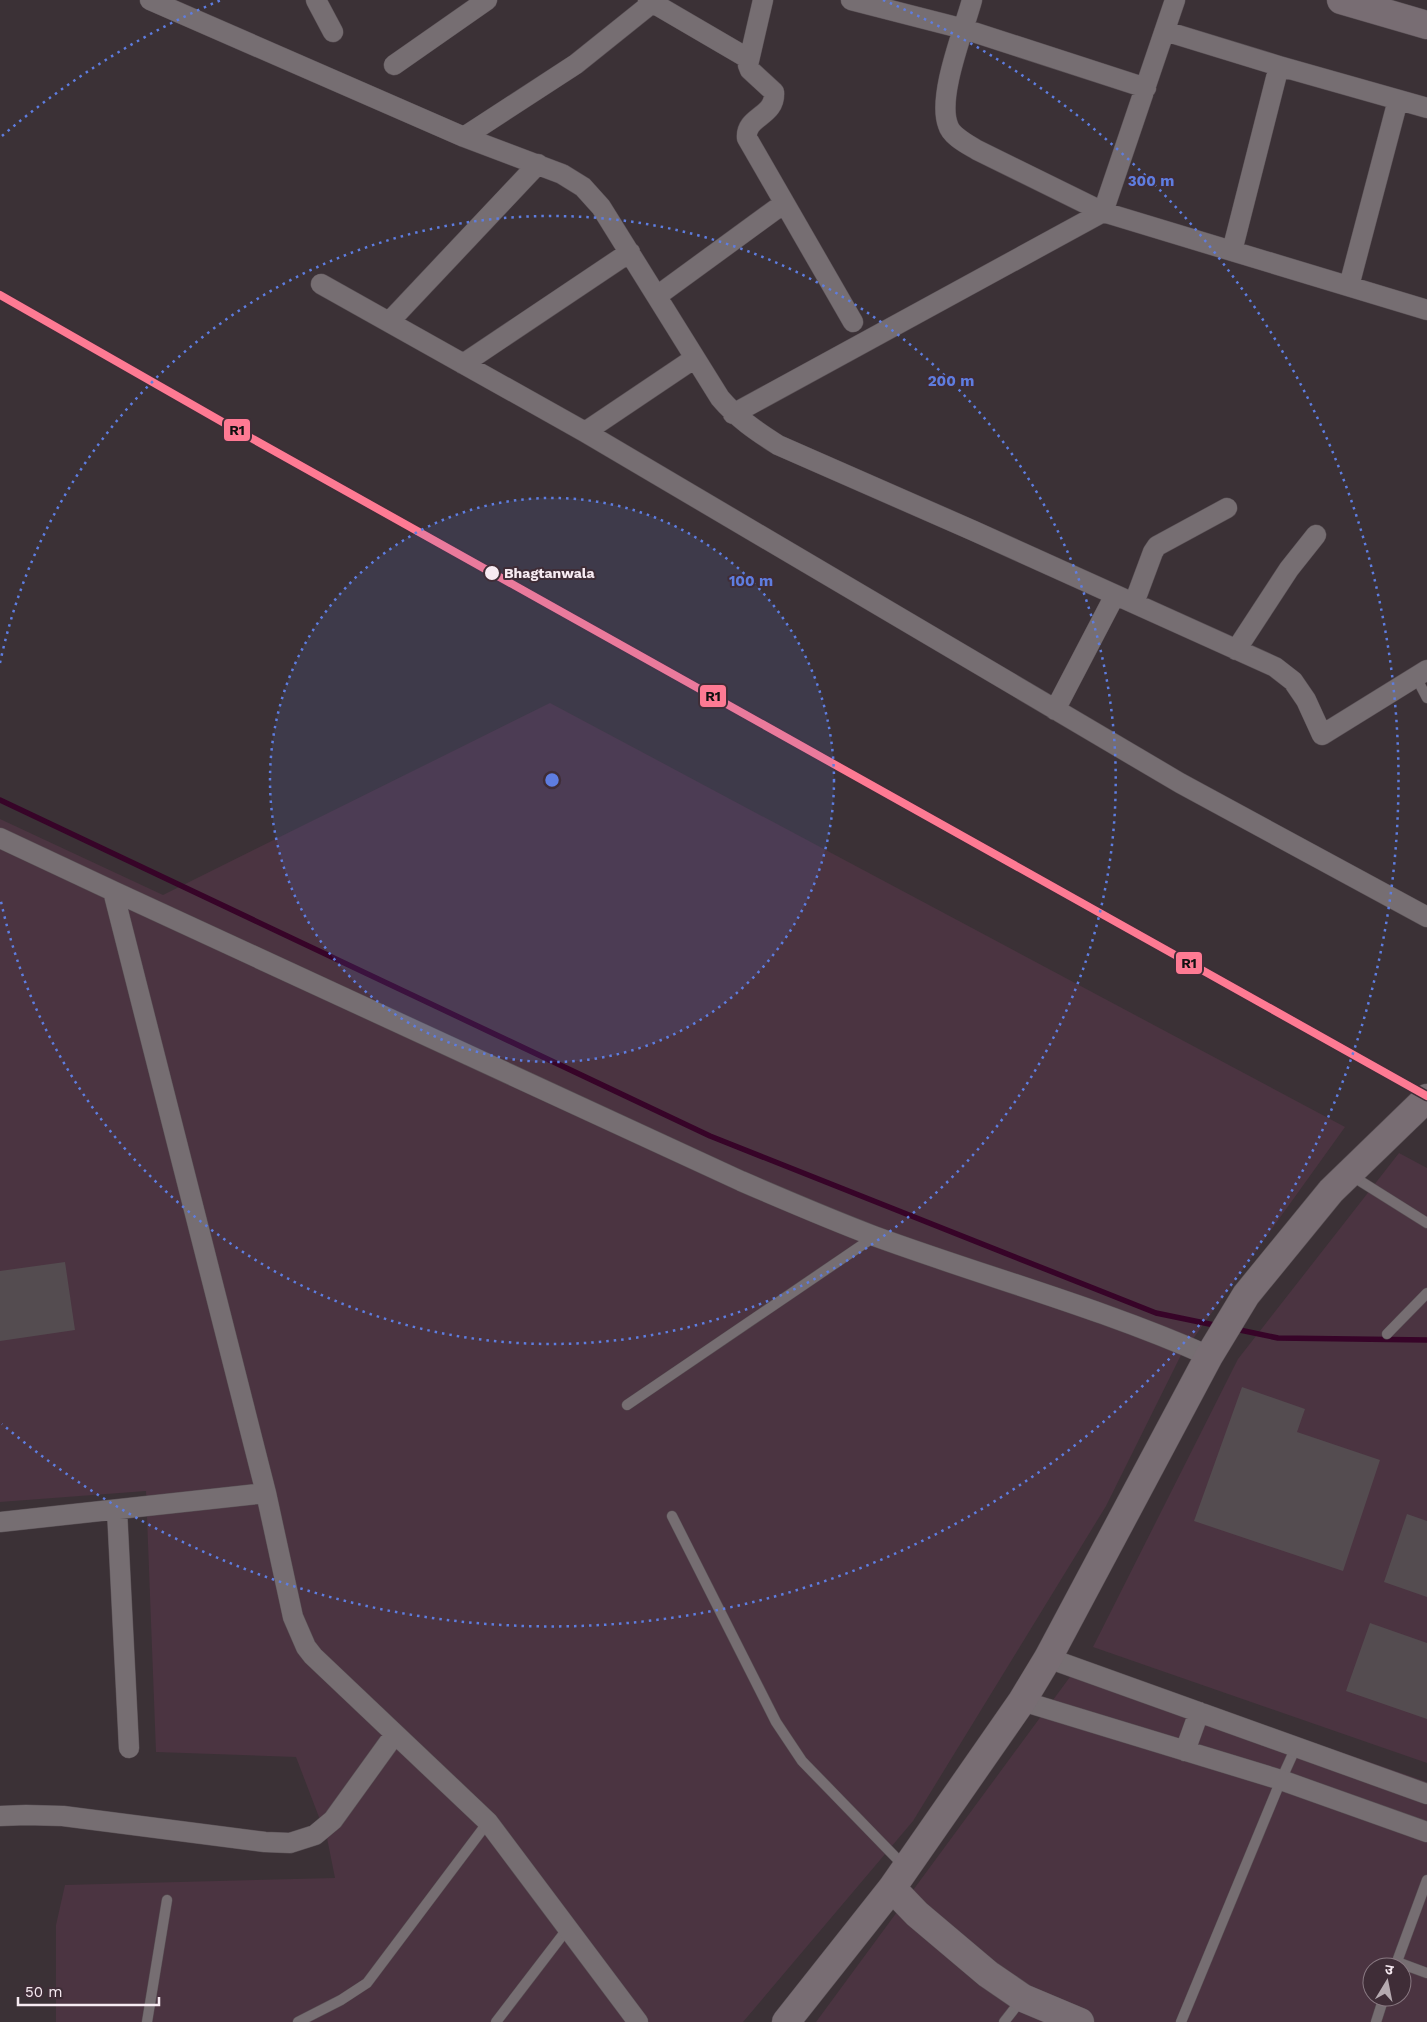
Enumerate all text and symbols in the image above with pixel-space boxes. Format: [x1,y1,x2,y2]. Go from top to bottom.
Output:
text: 300 m [1128,172,1174,190]
text: 200 m [928,372,974,390]
line badge: R1 [223,418,251,442]
text: R1 [229,422,245,438]
marker: Bhagtanwala [483,564,501,582]
place label: Bhagtanwala [504,565,596,581]
text: 100 m [729,572,773,590]
line badge: R1 [699,684,727,708]
text: R1 [705,688,721,704]
centre of rings [543,771,561,789]
line badge: R1 [1175,951,1203,975]
text: R1 [1181,955,1197,971]
north arrow [1362,1957,1412,2007]
text: उ [1384,1961,1395,1978]
scale bar [18,1974,159,2006]
text: 50 m [25,1983,62,2001]

